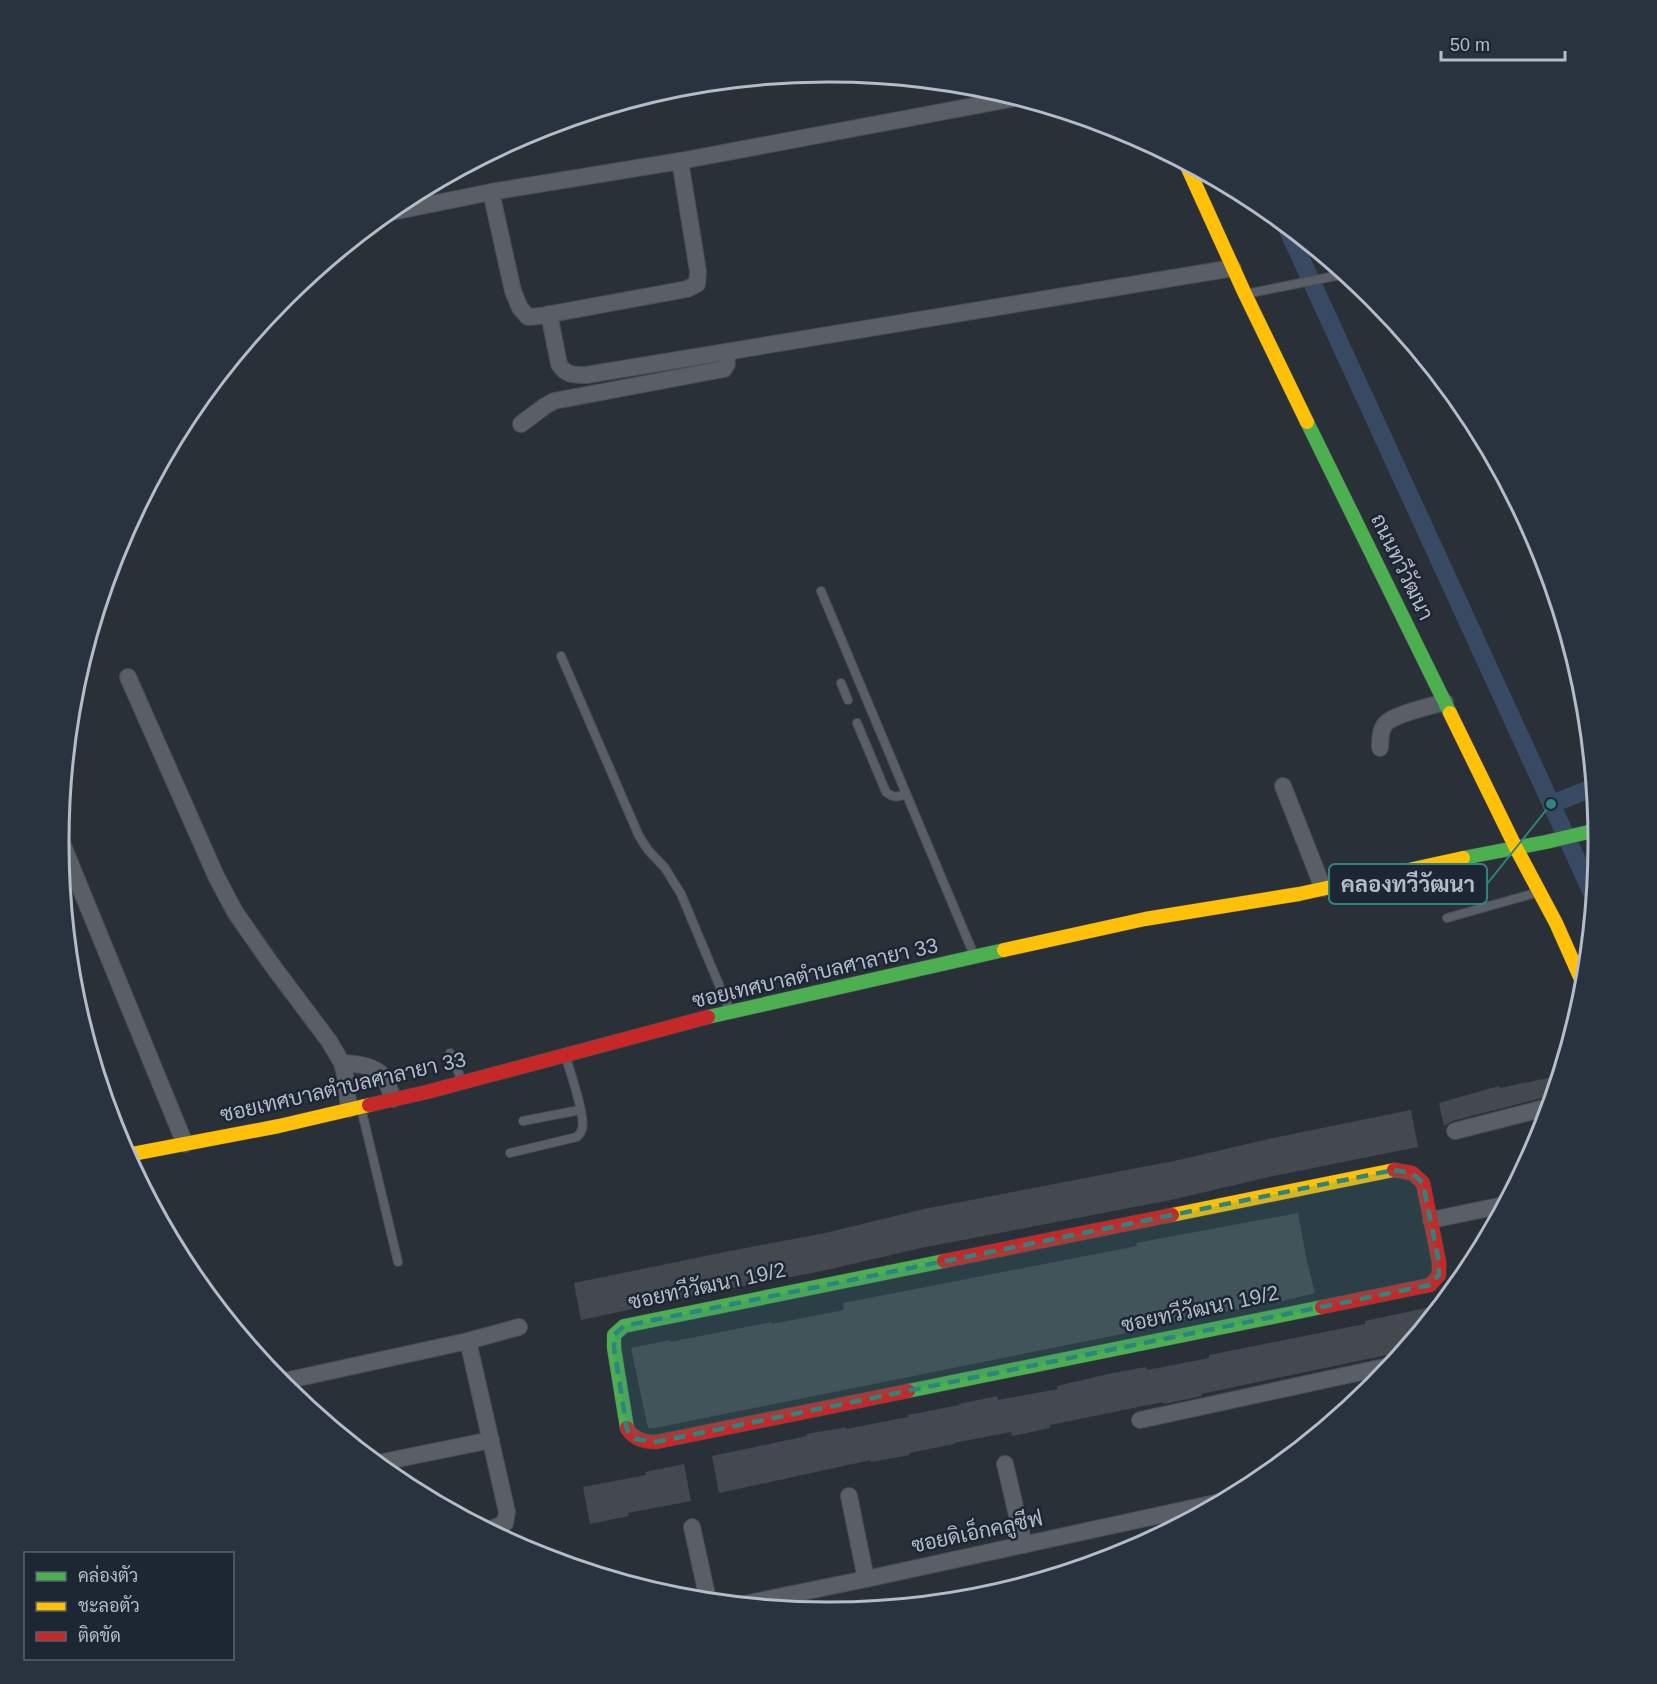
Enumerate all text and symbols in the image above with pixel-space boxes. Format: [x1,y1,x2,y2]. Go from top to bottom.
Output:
scale bar [1441,24,1566,62]
text: 50 m [1450,35,1490,55]
street label: ถนนทวีวัฒนา [1367,509,1439,624]
callout: คลองทวีวัฒนา [1329,864,1487,904]
text: คลองทวีวัฒนา [1341,870,1475,897]
street label: ซอยเทศบาลตำบลศาลายา 33 [690,933,940,1012]
street label: ซอยเทศบาลตำบลศาลายา 33 [218,1047,468,1126]
street label: ซอยทวีวัฒนา 19/2 [626,1257,788,1313]
street label: ซอยทวีวัฒนา 19/2 [1119,1280,1281,1336]
street label: ซอยดิเอ็กคลูซีฟ [909,1503,1045,1561]
legend [24,1552,234,1660]
text: คล่องตัว [78,1564,138,1586]
text: ชะลอตัว [78,1595,140,1616]
text: ติดขัด [78,1625,121,1646]

